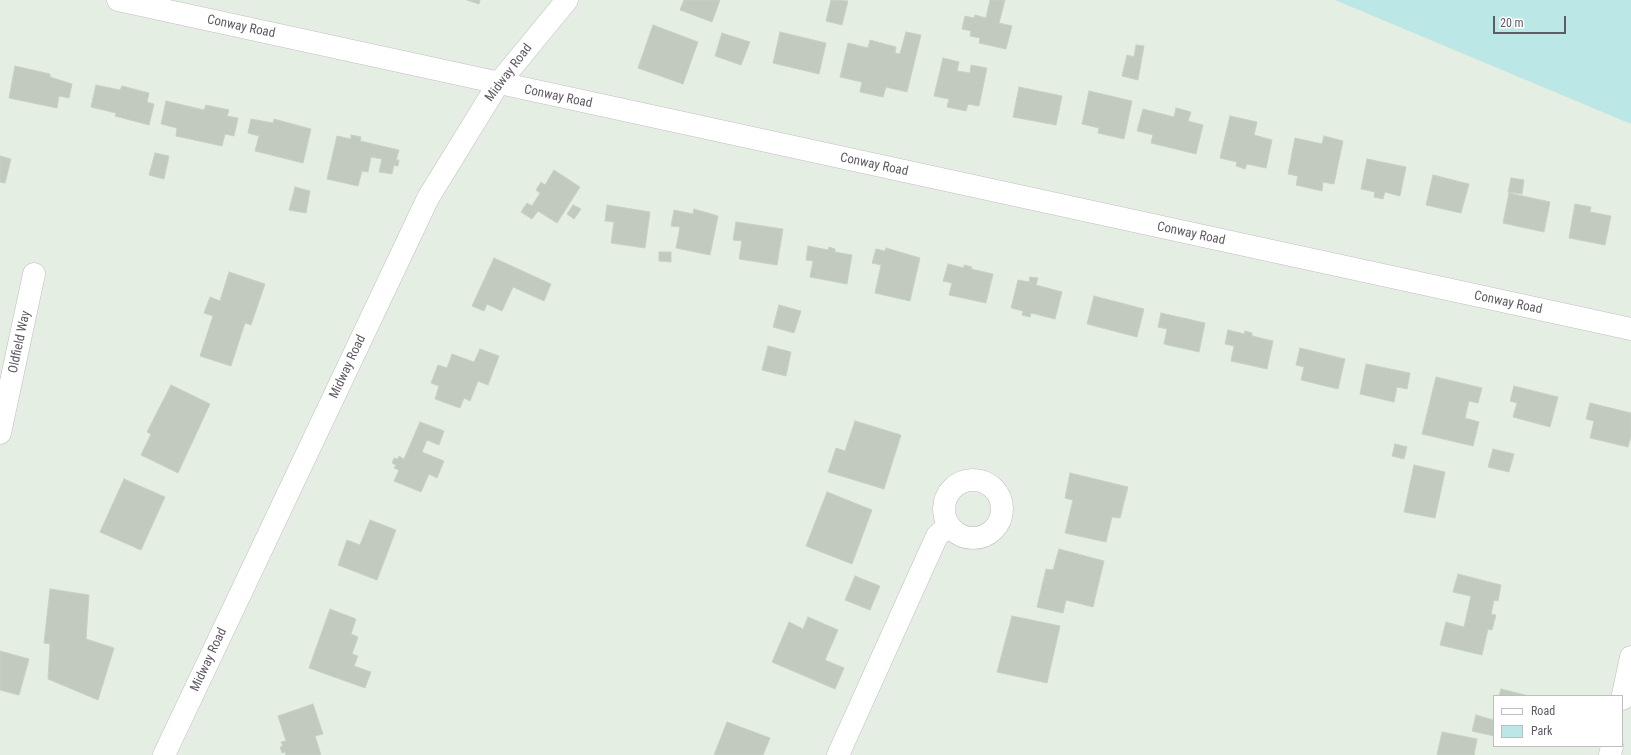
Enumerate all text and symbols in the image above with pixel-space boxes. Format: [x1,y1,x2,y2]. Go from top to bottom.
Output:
scale bar [1495,8,1568,34]
street label: Conway Road [205,12,277,42]
text: 20 m [1500,16,1524,30]
street label: Midway Road [482,41,536,105]
street label: Conway Road [522,82,594,112]
street label: Conway Road [838,150,910,180]
street label: Conway Road [1155,219,1227,249]
street label: Conway Road [1472,288,1544,318]
street label: Oldfield Way [6,309,34,375]
street label: Midway Road [326,333,370,401]
street label: Midway Road [187,626,231,694]
legend [1493,695,1623,747]
text: Road [1531,704,1555,718]
text: Park [1531,724,1552,738]

